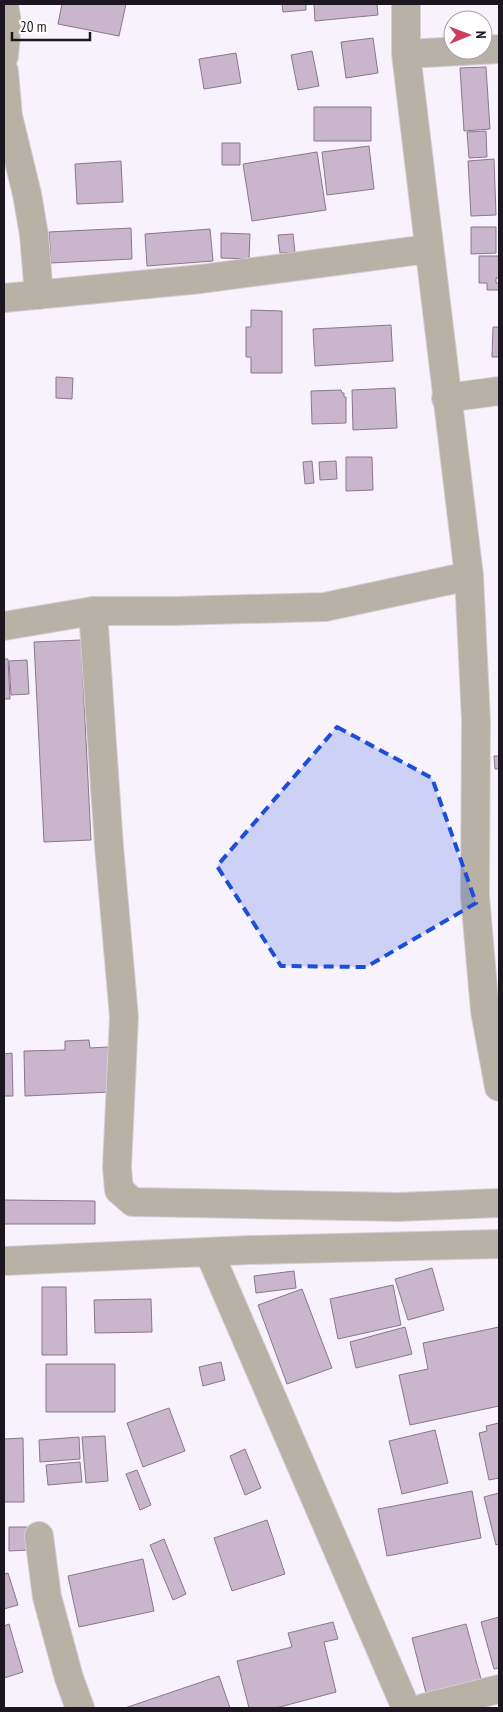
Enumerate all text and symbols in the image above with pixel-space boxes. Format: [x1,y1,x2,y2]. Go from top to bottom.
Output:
scale bar [12,10,90,42]
north arrow [443,10,493,60]
text: 20 m [20,17,46,36]
text: N [472,31,490,39]

